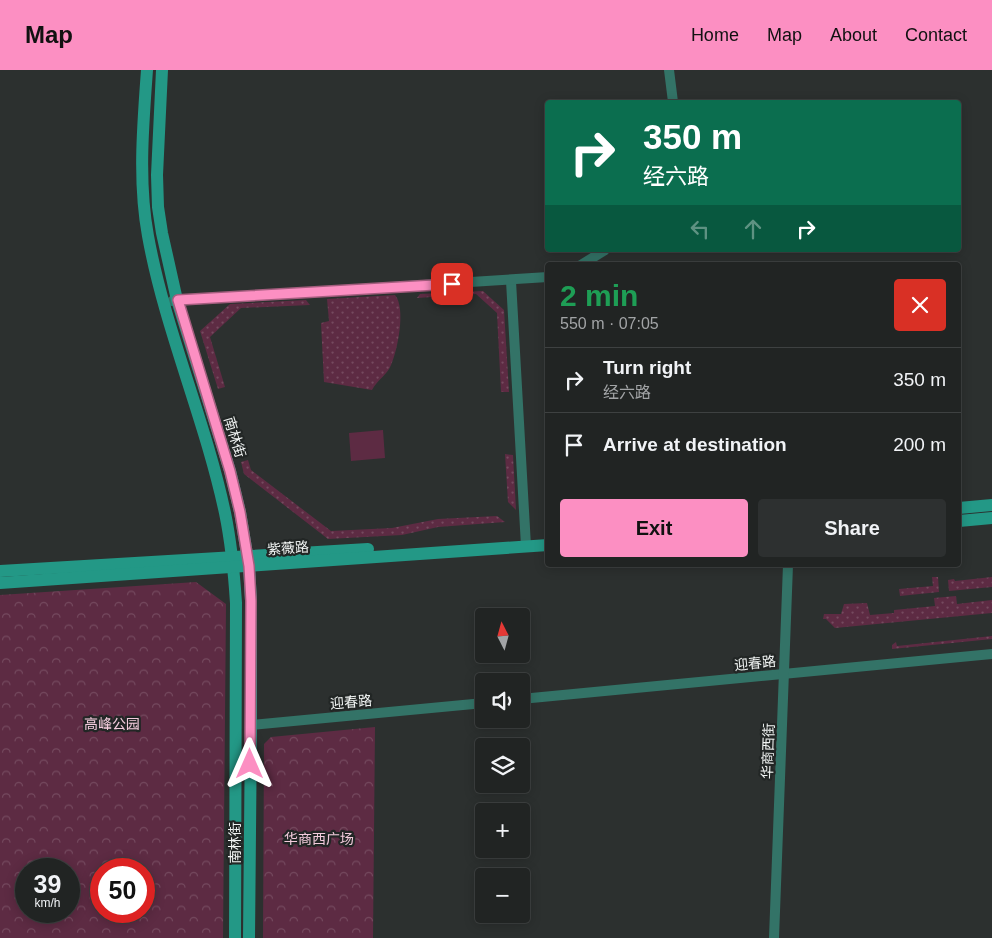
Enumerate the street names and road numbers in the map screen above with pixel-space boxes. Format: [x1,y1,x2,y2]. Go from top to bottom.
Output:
street label: 南林街 [221,415,249,459]
street label: 紫薇路 [266,539,310,557]
street label: 迎春路 [733,653,777,673]
street label: 迎春路 [329,692,373,712]
street label: 华商西街 [759,723,777,779]
street label: 南林街 [227,822,243,864]

